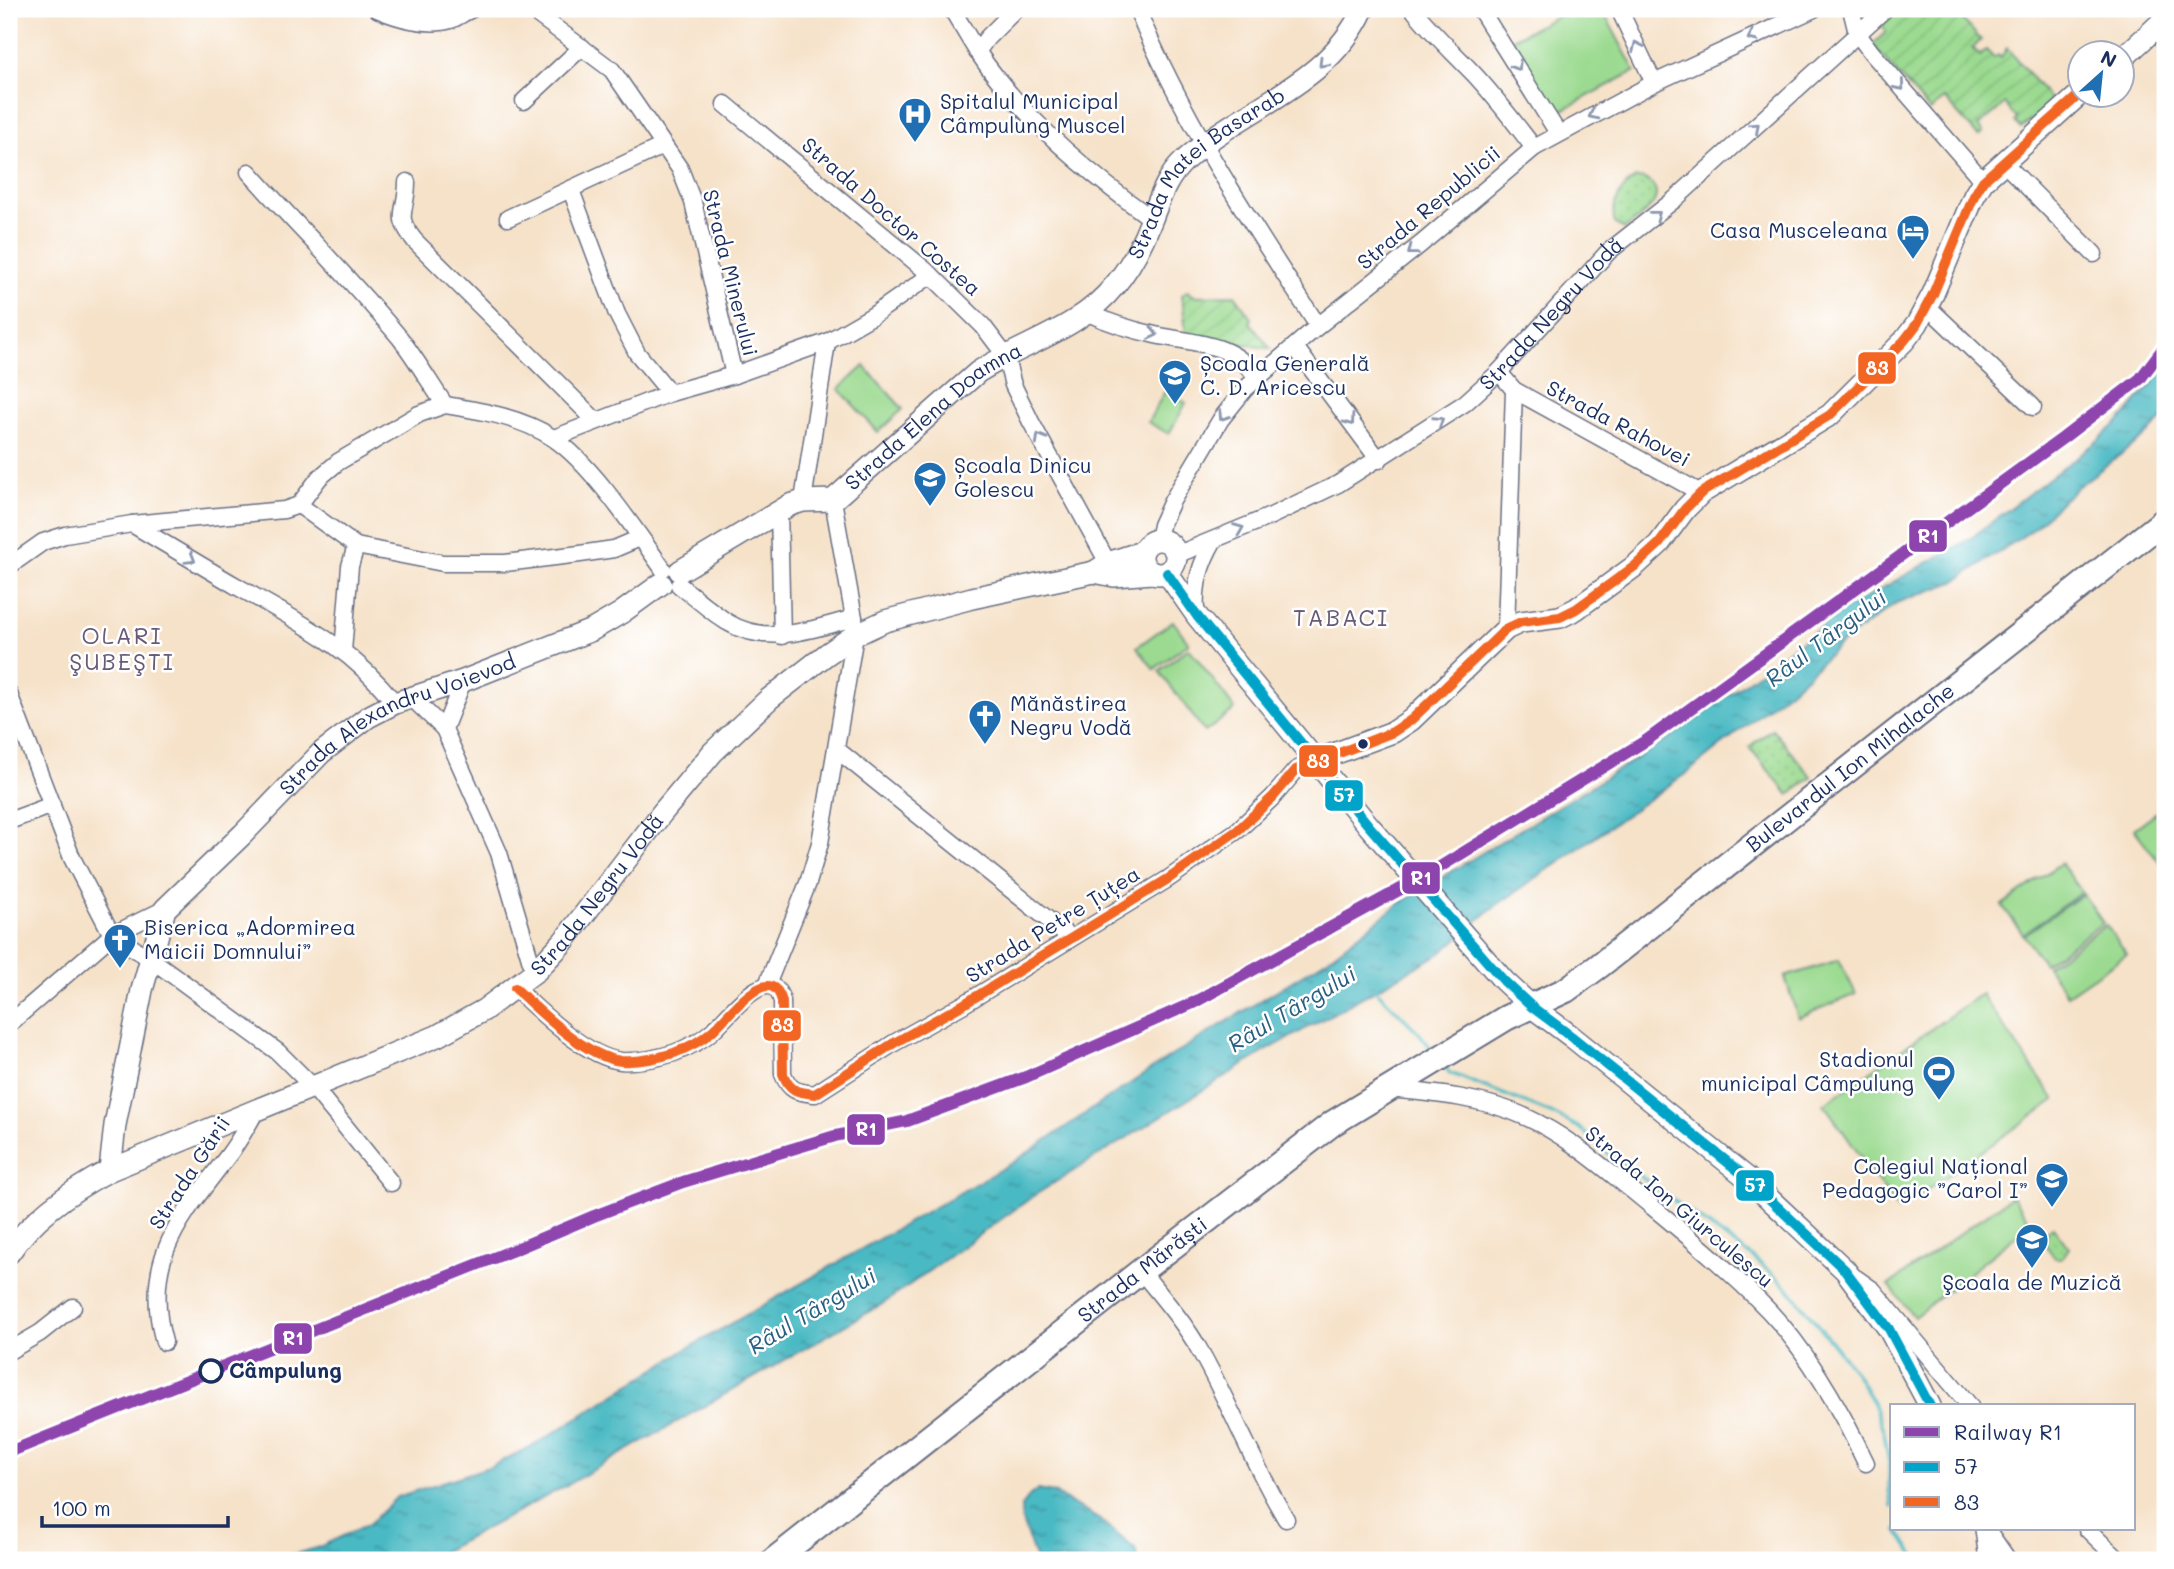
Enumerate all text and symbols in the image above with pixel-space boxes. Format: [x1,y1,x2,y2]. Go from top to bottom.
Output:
one-way arrow [1747,29,1759,43]
north arrow [2066,38,2136,108]
one-way arrow [1631,41,1645,53]
text: N [2097,44,2121,73]
one-way arrow [1318,55,1331,68]
one-way arrow [1509,59,1522,72]
one-way arrow [1892,77,1904,90]
street label: Strada Matei Basarab [1121,81,1289,263]
place label: Spitalul Municipal Câmpulung Muscel [940,87,1126,138]
hospital icon: Spitalul Municipal Câmpulung Muscel [896,95,934,144]
one-way arrow [1588,106,1600,120]
one-way arrow [1747,122,1760,135]
street label: Strada Doctor Costea [797,131,987,301]
street label: Strada Republicii [1351,139,1505,275]
street label: Strada Minerului [698,186,765,359]
one-way arrow [1648,210,1660,223]
hotel icon: Casa Musceleana [1894,212,1932,261]
place label: Casa Musceleana [1710,216,1888,243]
street label: Strada Negru Vodă [1473,230,1628,395]
one-way arrow [1408,243,1421,255]
one-way arrow [1147,326,1159,340]
street label: Strada Elena Doamna [838,336,1026,495]
place label: Școala Generală C. D. Aricescu [1200,349,1370,400]
line badge: 83 [1857,351,1897,385]
text: 83 [1865,355,1889,380]
school or university icon: Școala Generală C. D. Aricescu [1156,357,1194,406]
street label: Strada Rahovei [1542,373,1695,472]
one-way arrow [1219,408,1231,421]
one-way arrow [1342,413,1354,426]
one-way arrow [1431,417,1444,430]
one-way arrow [1035,433,1048,446]
place label: Școala Dinicu Golescu [954,451,1092,502]
school or university icon: Școala Dinicu Golescu [911,459,949,508]
line badge: R1 [1908,519,1948,553]
text: R1 [1917,523,1939,548]
one-way arrow [1232,524,1244,538]
one-way arrow [183,551,196,564]
water label: Râul Târgului [1759,582,1892,693]
district label: TABACI [1293,602,1389,632]
district label: OLARI ŞUBEŞTI [69,620,175,676]
street label: Strada Alexandru Voievod [273,647,519,800]
street label: Bulevardul Ion Mihalache [1740,676,1959,857]
place label: Mănăstirea Negru Vodă [1010,689,1132,740]
church icon: Mănăstirea Negru Vodă [966,697,1004,746]
unlabelled marker [1356,737,1370,751]
line badge: 83 [1298,744,1339,778]
text: 83 [1306,748,1330,773]
line badge: 57 [1324,779,1364,812]
text: 57 [1333,782,1355,807]
street label: Strada Negru Vodă [524,807,669,981]
street label: Strada Petre Țuțea [960,859,1145,989]
line badge: R1 [1401,861,1441,895]
text: R1 [1410,865,1432,890]
place label: Biserica „Adormirea Maicii Domnului” [144,913,356,964]
church icon: Biserica „Adormirea Maicii Domnului” [101,921,139,970]
water label: Râul Târgului [1222,958,1361,1058]
line badge: 83 [762,1009,802,1042]
text: 83 [770,1012,794,1037]
place label: Stadionul municipal Câmpulung [1701,1045,1914,1096]
sports icon: Stadionul municipal Câmpulung [1920,1053,1958,1102]
street label: Strada Gării [142,1110,235,1234]
line badge: R1 [846,1113,886,1146]
text: R1 [855,1116,877,1141]
street label: Strada Ion Giurculescu [1580,1119,1780,1293]
place label: Colegiul Național Pedagogic ”Carol I” [1822,1152,2028,1203]
school or university icon: Colegiul Național Pedagogic ”Carol I” [2033,1160,2071,1209]
line badge: 57 [1735,1169,1775,1202]
text: 57 [1744,1172,1766,1197]
street label: Strada Mărăști [1071,1210,1212,1328]
school or university icon: Şcoala de Muzică [2013,1221,2051,1270]
water label: Râul Târgului [742,1260,881,1360]
place label: Şcoala de Muzică [1942,1268,2122,1295]
line badge: R1 [273,1322,313,1355]
text: R1 [282,1325,304,1350]
place label: Câmpulung [229,1356,342,1383]
marker: Câmpulung [199,1359,223,1383]
legend [1890,1404,2136,1530]
text: Railway R1 [1954,1418,2062,1445]
text: 57 [1954,1452,1978,1479]
scale bar [42,1485,228,1529]
text: 83 [1954,1488,1979,1515]
text: 100 m [52,1494,111,1521]

